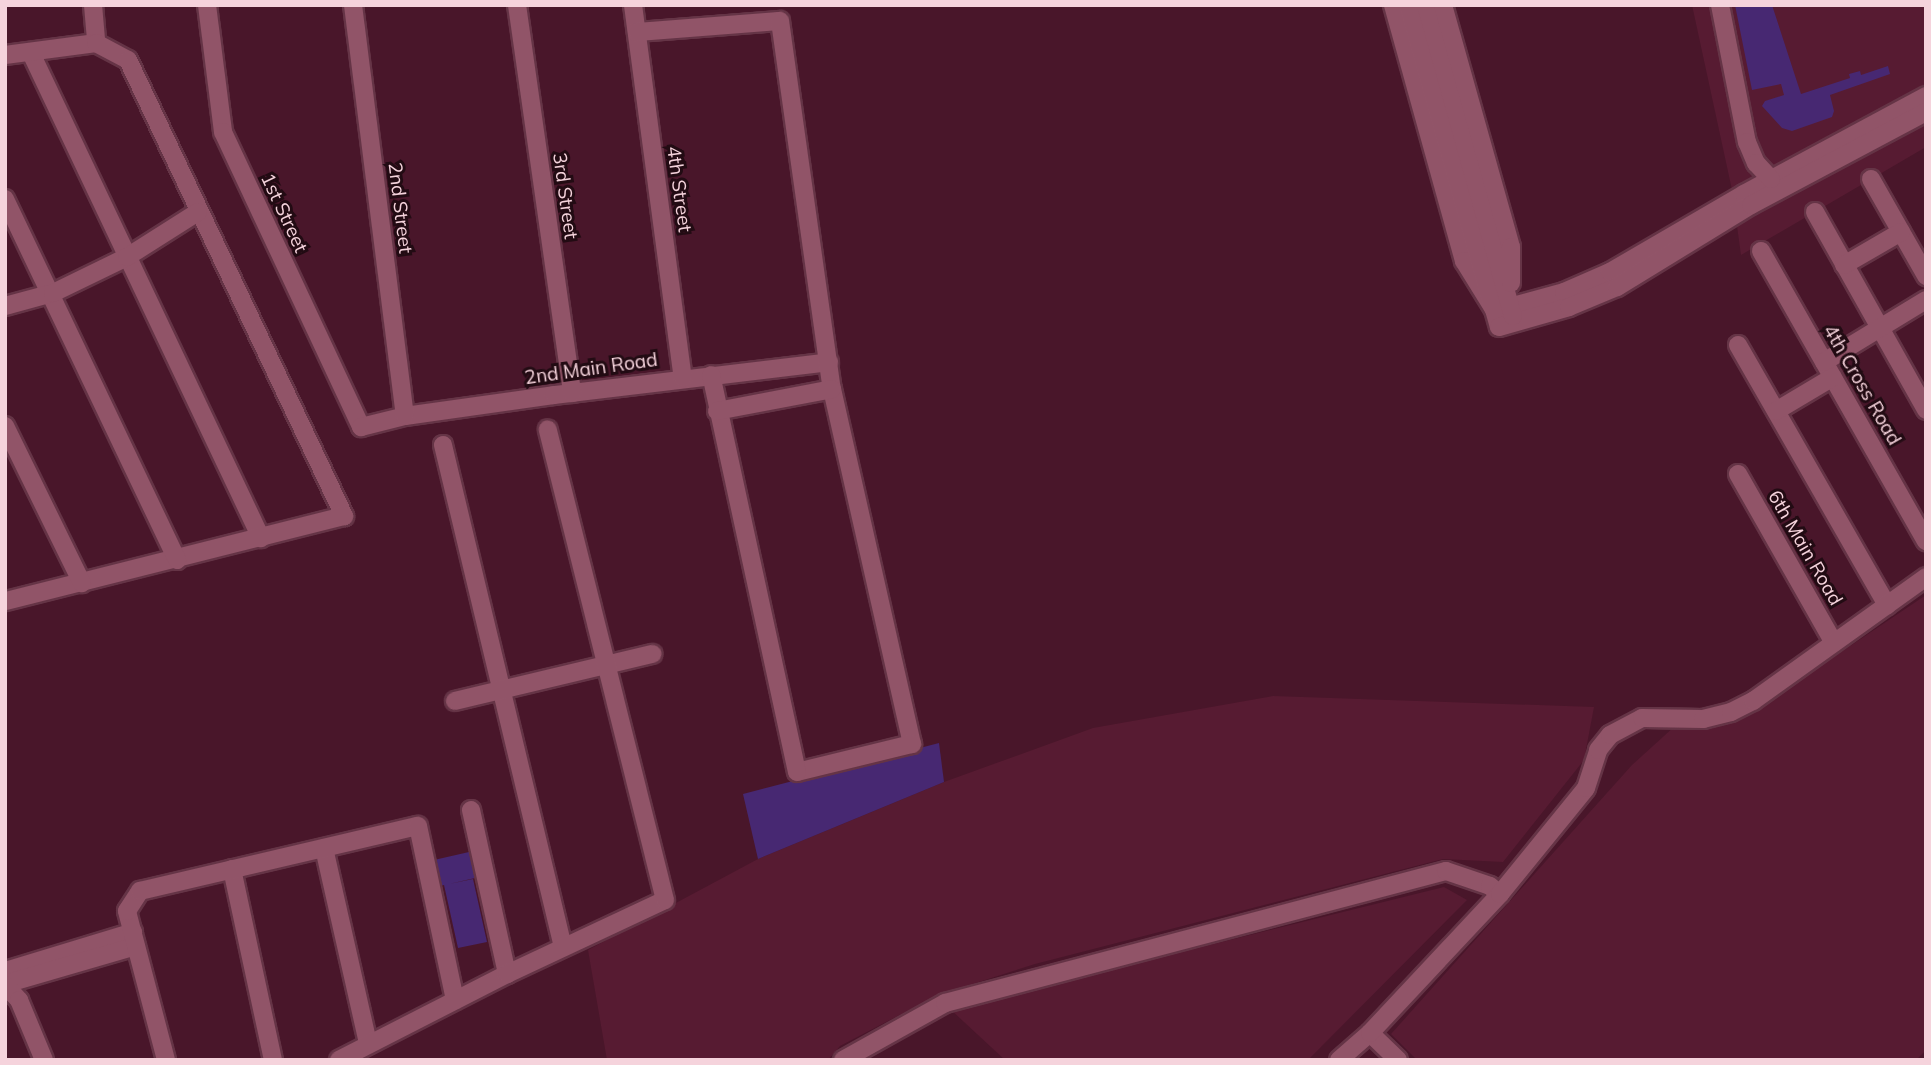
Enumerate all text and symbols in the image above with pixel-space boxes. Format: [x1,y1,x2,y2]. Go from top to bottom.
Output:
street label: 4th Street [662,144,696,234]
street label: 3rd Street [548,151,582,241]
street label: 2nd Street [383,161,417,255]
street label: 1st Street [256,170,312,256]
street label: 4th Cross Road [1818,321,1906,449]
street label: 2nd Main Road [523,348,659,390]
street label: 6th Main Road [1763,486,1847,610]

